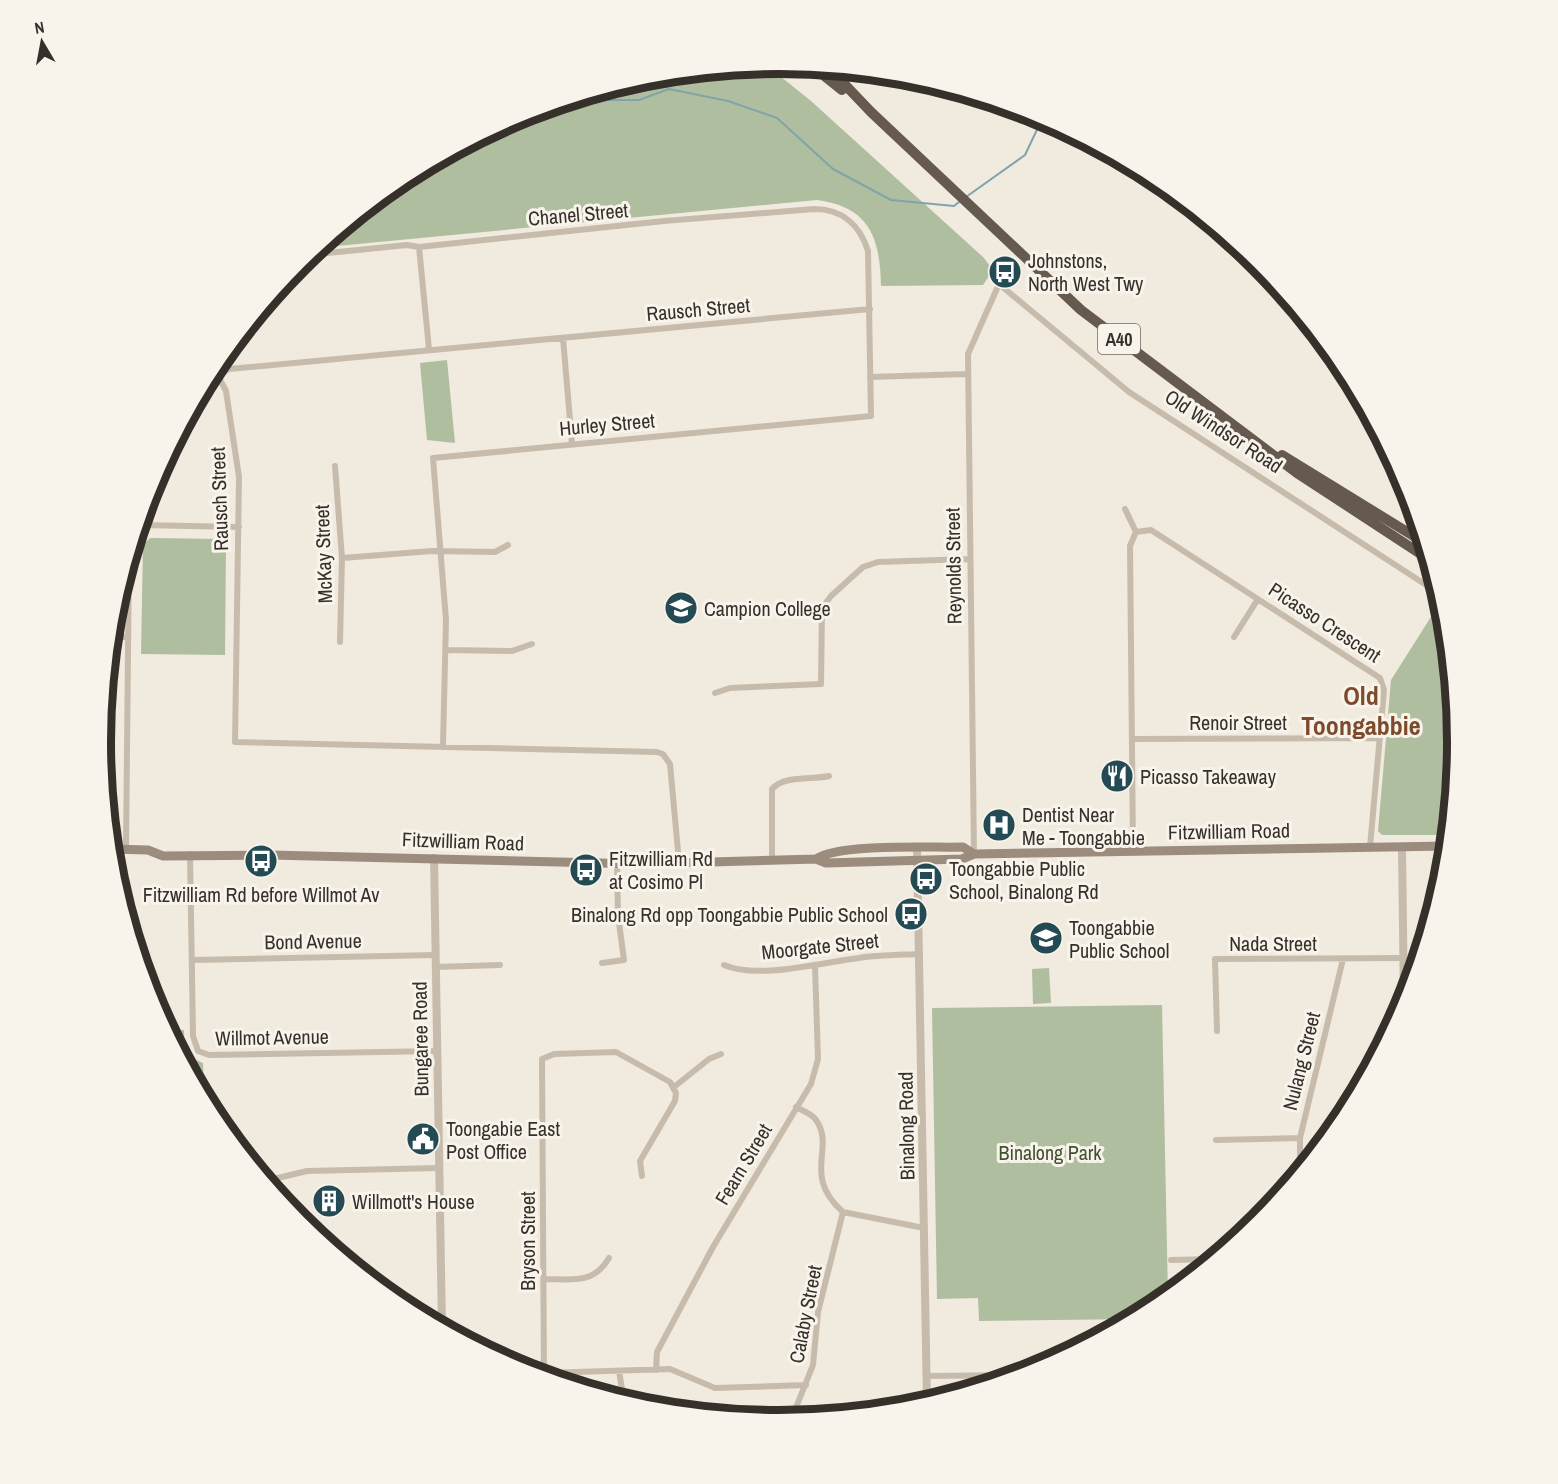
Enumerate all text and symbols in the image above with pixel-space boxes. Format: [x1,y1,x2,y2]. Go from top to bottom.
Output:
north arrow [12,12,72,72]
text: N [33,16,46,39]
street label: Chanel Street [527,196,630,232]
place label: Johnstons, North West Twy [1028,247,1144,297]
bus stop icon: Johnstons, North West Twy [987,254,1023,290]
street label: Rausch Street [645,291,751,327]
road number: A40 [1098,324,1140,354]
street label: Old Windsor Road [1160,383,1288,479]
street label: Hurley Street [558,406,656,442]
street label: Rausch Street [204,446,234,551]
street label: McKay Street [308,504,338,604]
street label: Reynolds Street [938,507,968,625]
street label: Picasso Crescent [1264,576,1387,669]
school or university icon: Campion College [663,590,699,626]
place label: Campion College [704,595,831,622]
district label: Old Toongabbie [1301,678,1421,743]
street label: Renoir Street [1189,709,1287,736]
restaurant icon: Picasso Takeaway [1099,758,1135,794]
place label: Picasso Takeaway [1140,763,1277,790]
place label: Dentist Near Me - Toongabbie [1022,801,1145,851]
hospital icon: Dentist Near Me - Toongabbie [981,807,1017,843]
street label: Fitzwilliam Road [1168,816,1290,846]
street label: Fitzwilliam Road [402,825,524,857]
bus stop icon: Fitzwilliam Rd before Willmot Av [243,843,279,879]
place label: Fitzwilliam Rd at Cosimo Pl [609,845,713,895]
bus stop icon: Fitzwilliam Rd at Cosimo Pl [568,852,604,888]
place label: Toongabbie Public School, Binalong Rd [949,855,1099,905]
bus stop icon: Toongabbie Public School, Binalong Rd [908,861,944,897]
place label: Fitzwilliam Rd before Willmot Av [143,881,380,908]
bus stop icon: Binalong Rd opp Toongabbie Public School [893,896,929,932]
place label: Binalong Rd opp Toongabbie Public School [571,901,888,928]
place label: Toongabbie Public School [1069,914,1169,964]
school or university icon: Toongabbie Public School [1028,920,1064,956]
street label: Moorgate Street [760,926,880,966]
street label: Bond Avenue [264,927,362,955]
street label: Nada Street [1229,930,1317,957]
street label: Bungaree Road [405,981,435,1097]
street label: Nulang Street [1276,1009,1326,1113]
street label: Willmot Avenue [215,1023,329,1051]
street label: Binalong Road [892,1072,920,1180]
place label: Toongabie East Post Office [446,1115,560,1165]
street label: Fearn Street [708,1118,778,1210]
public building icon: Toongabie East Post Office [405,1121,441,1157]
park label: Binalong Park [998,1139,1102,1166]
building icon: Willmott's House [311,1183,347,1219]
place label: Willmott's House [352,1188,475,1215]
street label: Bryson Street [514,1191,541,1291]
street label: Calaby Street [782,1262,828,1365]

